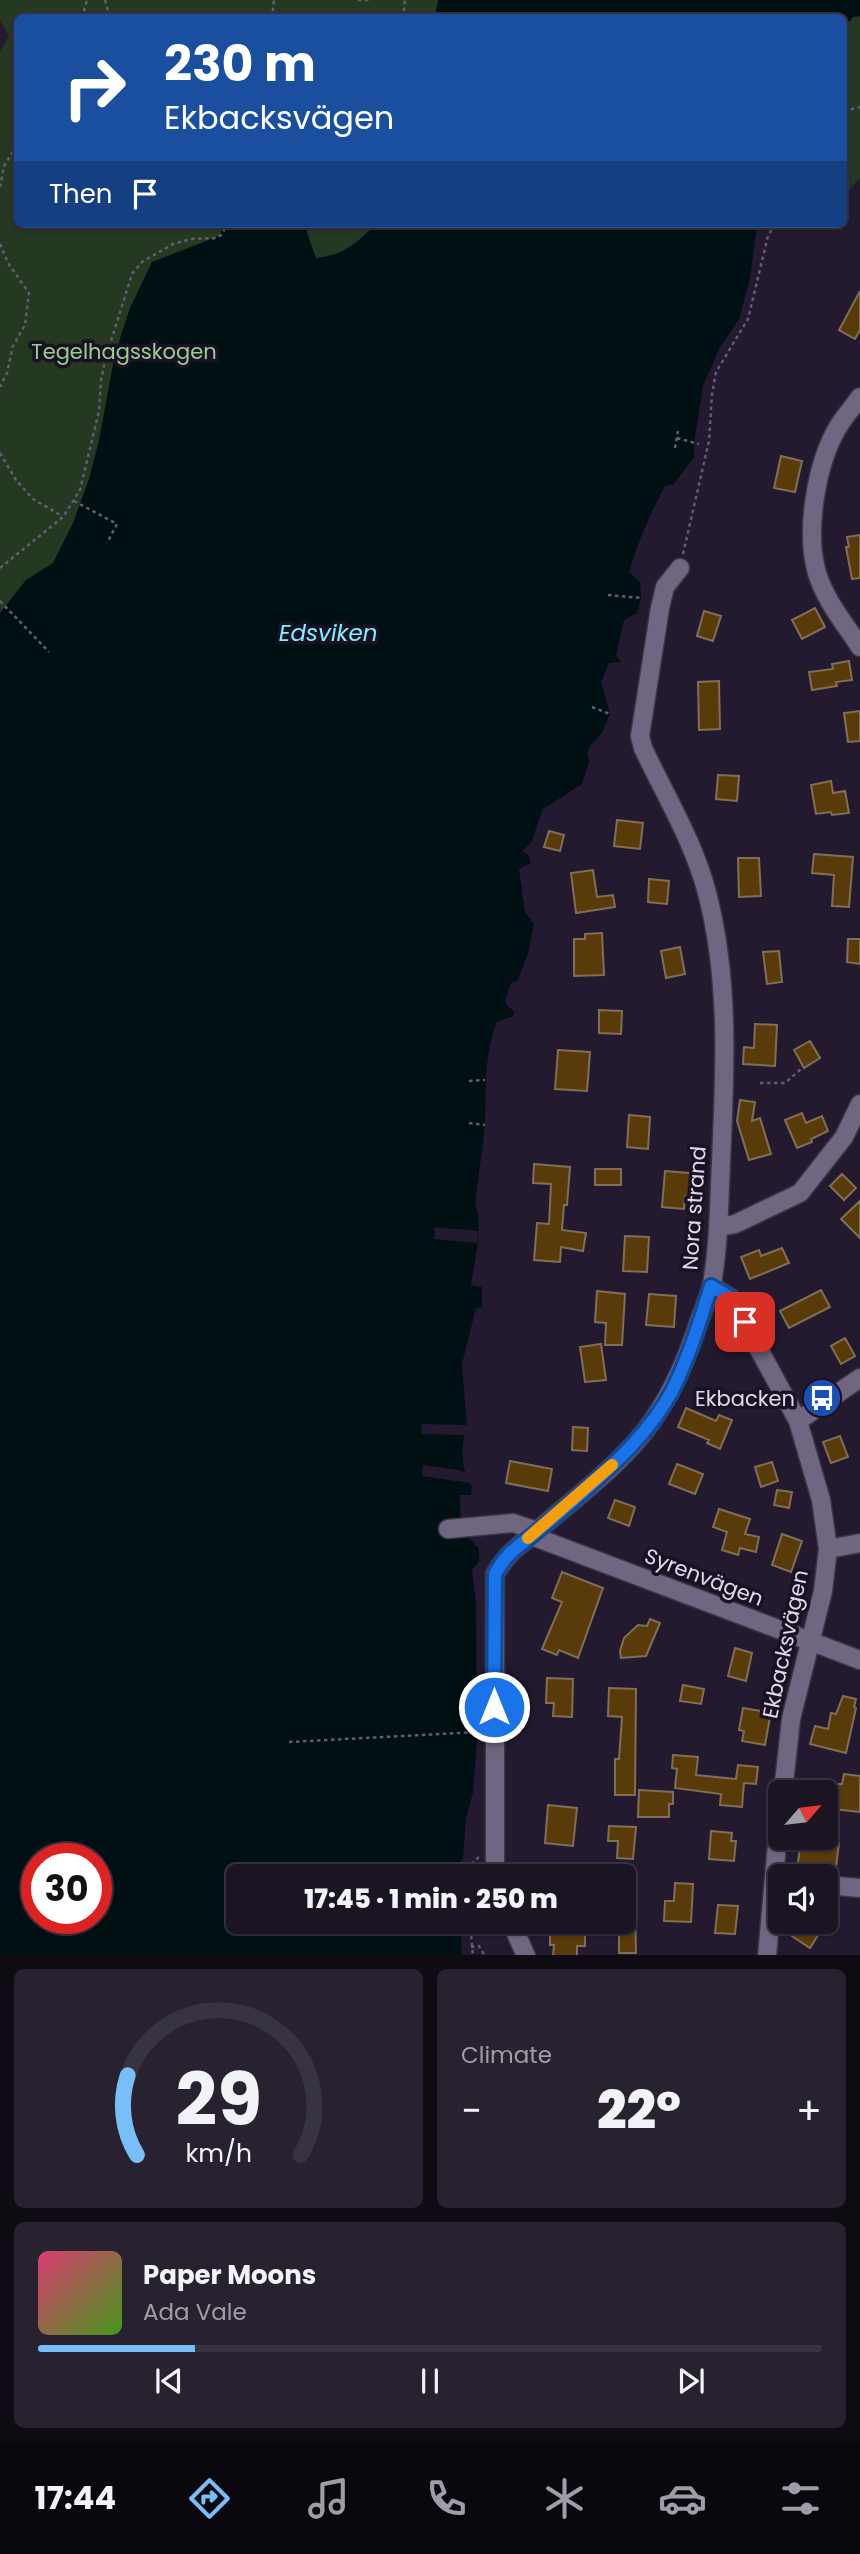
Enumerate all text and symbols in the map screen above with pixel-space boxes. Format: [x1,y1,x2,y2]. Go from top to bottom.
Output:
text: 230 m [164,30,316,98]
icon: right [49,42,140,133]
text: Ekbacksvägen [164,95,394,140]
icon: arrive [126,175,164,213]
text: Then [49,176,112,212]
park label: Tegelhagsskogen [31,337,217,366]
water label: Edsviken [279,617,377,649]
street label: Nora strand [675,1145,713,1271]
pin [715,1292,775,1352]
icon: arrive [726,1303,764,1341]
bus stop icon: Ekbacken [801,1377,843,1419]
place label: Ekbacken [695,1384,795,1413]
street label: Syrenvägen [640,1541,768,1613]
street label: Ekbacksvägen [755,1567,815,1721]
position arrow [457,1670,531,1744]
north arrow [768,1780,838,1850]
map controls [768,1780,838,1934]
speed limit sign: 30 [21,1843,112,1934]
button: sound [768,1864,838,1934]
text: 17:45 · 1 min · 250 m [304,1881,558,1917]
text: Climate [461,2039,552,2071]
text: 29 [175,2049,262,2150]
text: 22° [597,2074,681,2147]
text: − [461,2084,482,2137]
text: + [796,2084,822,2137]
text: km/h [185,2135,252,2170]
text: Paper Moons [143,2257,316,2293]
text: Ada Vale [143,2296,247,2328]
icon: previous [150,2362,188,2400]
icon: pause [411,2362,449,2400]
icon: next [672,2362,710,2400]
icon: directions [185,2474,234,2523]
icon: music [304,2474,353,2523]
icon: phone [422,2474,471,2523]
icon: climate [540,2474,589,2523]
icon: car [658,2474,707,2523]
icon: filters [776,2474,825,2523]
text: 17:44 [35,2475,116,2520]

